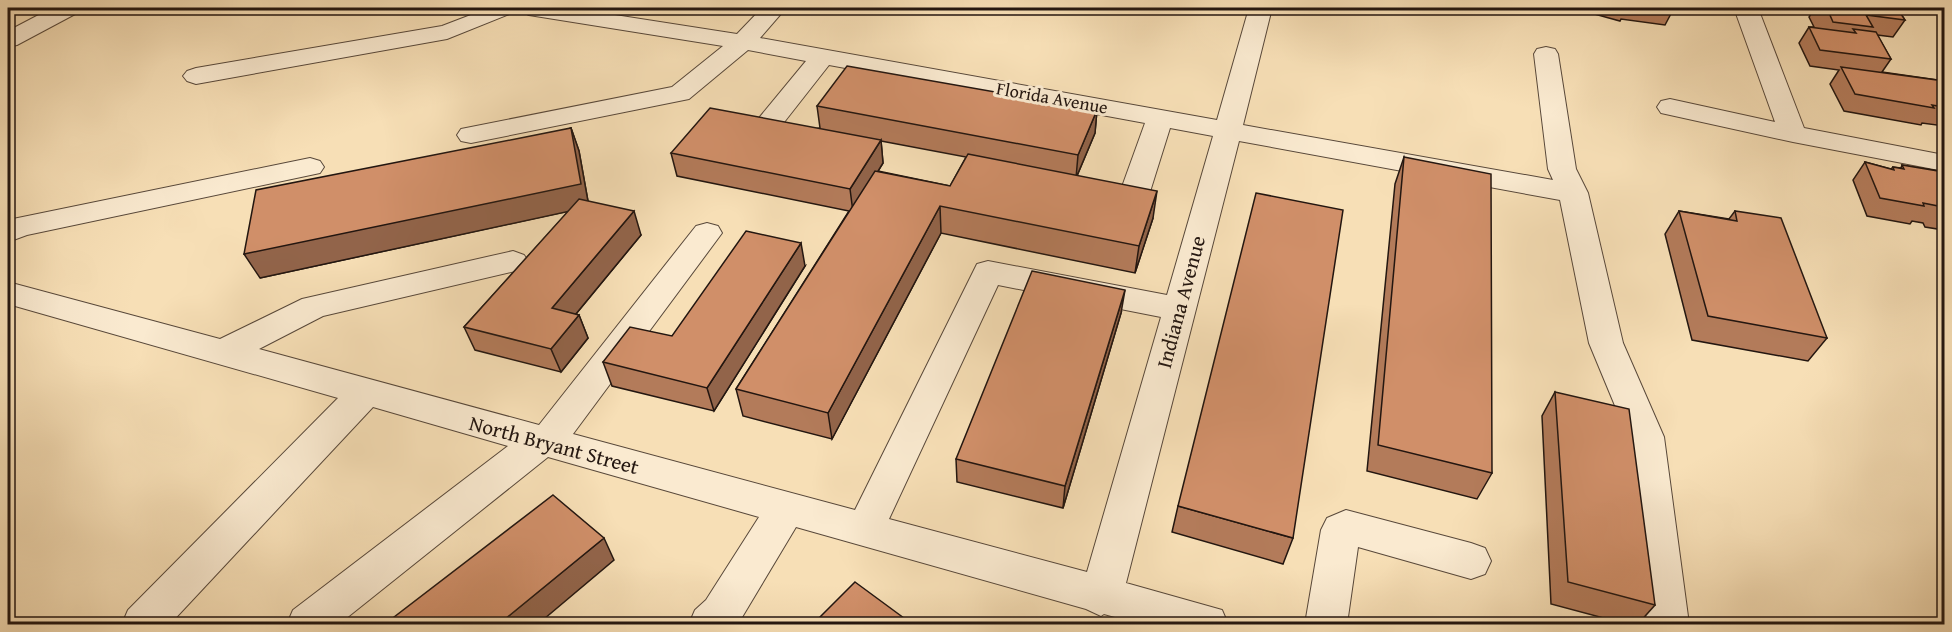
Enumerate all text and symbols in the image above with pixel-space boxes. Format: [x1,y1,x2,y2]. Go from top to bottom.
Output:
street label: Florida Avenue [994,74,1110,121]
street label: Indiana Avenue [1148,232,1213,372]
street label: North Bryant Street [466,407,643,482]

